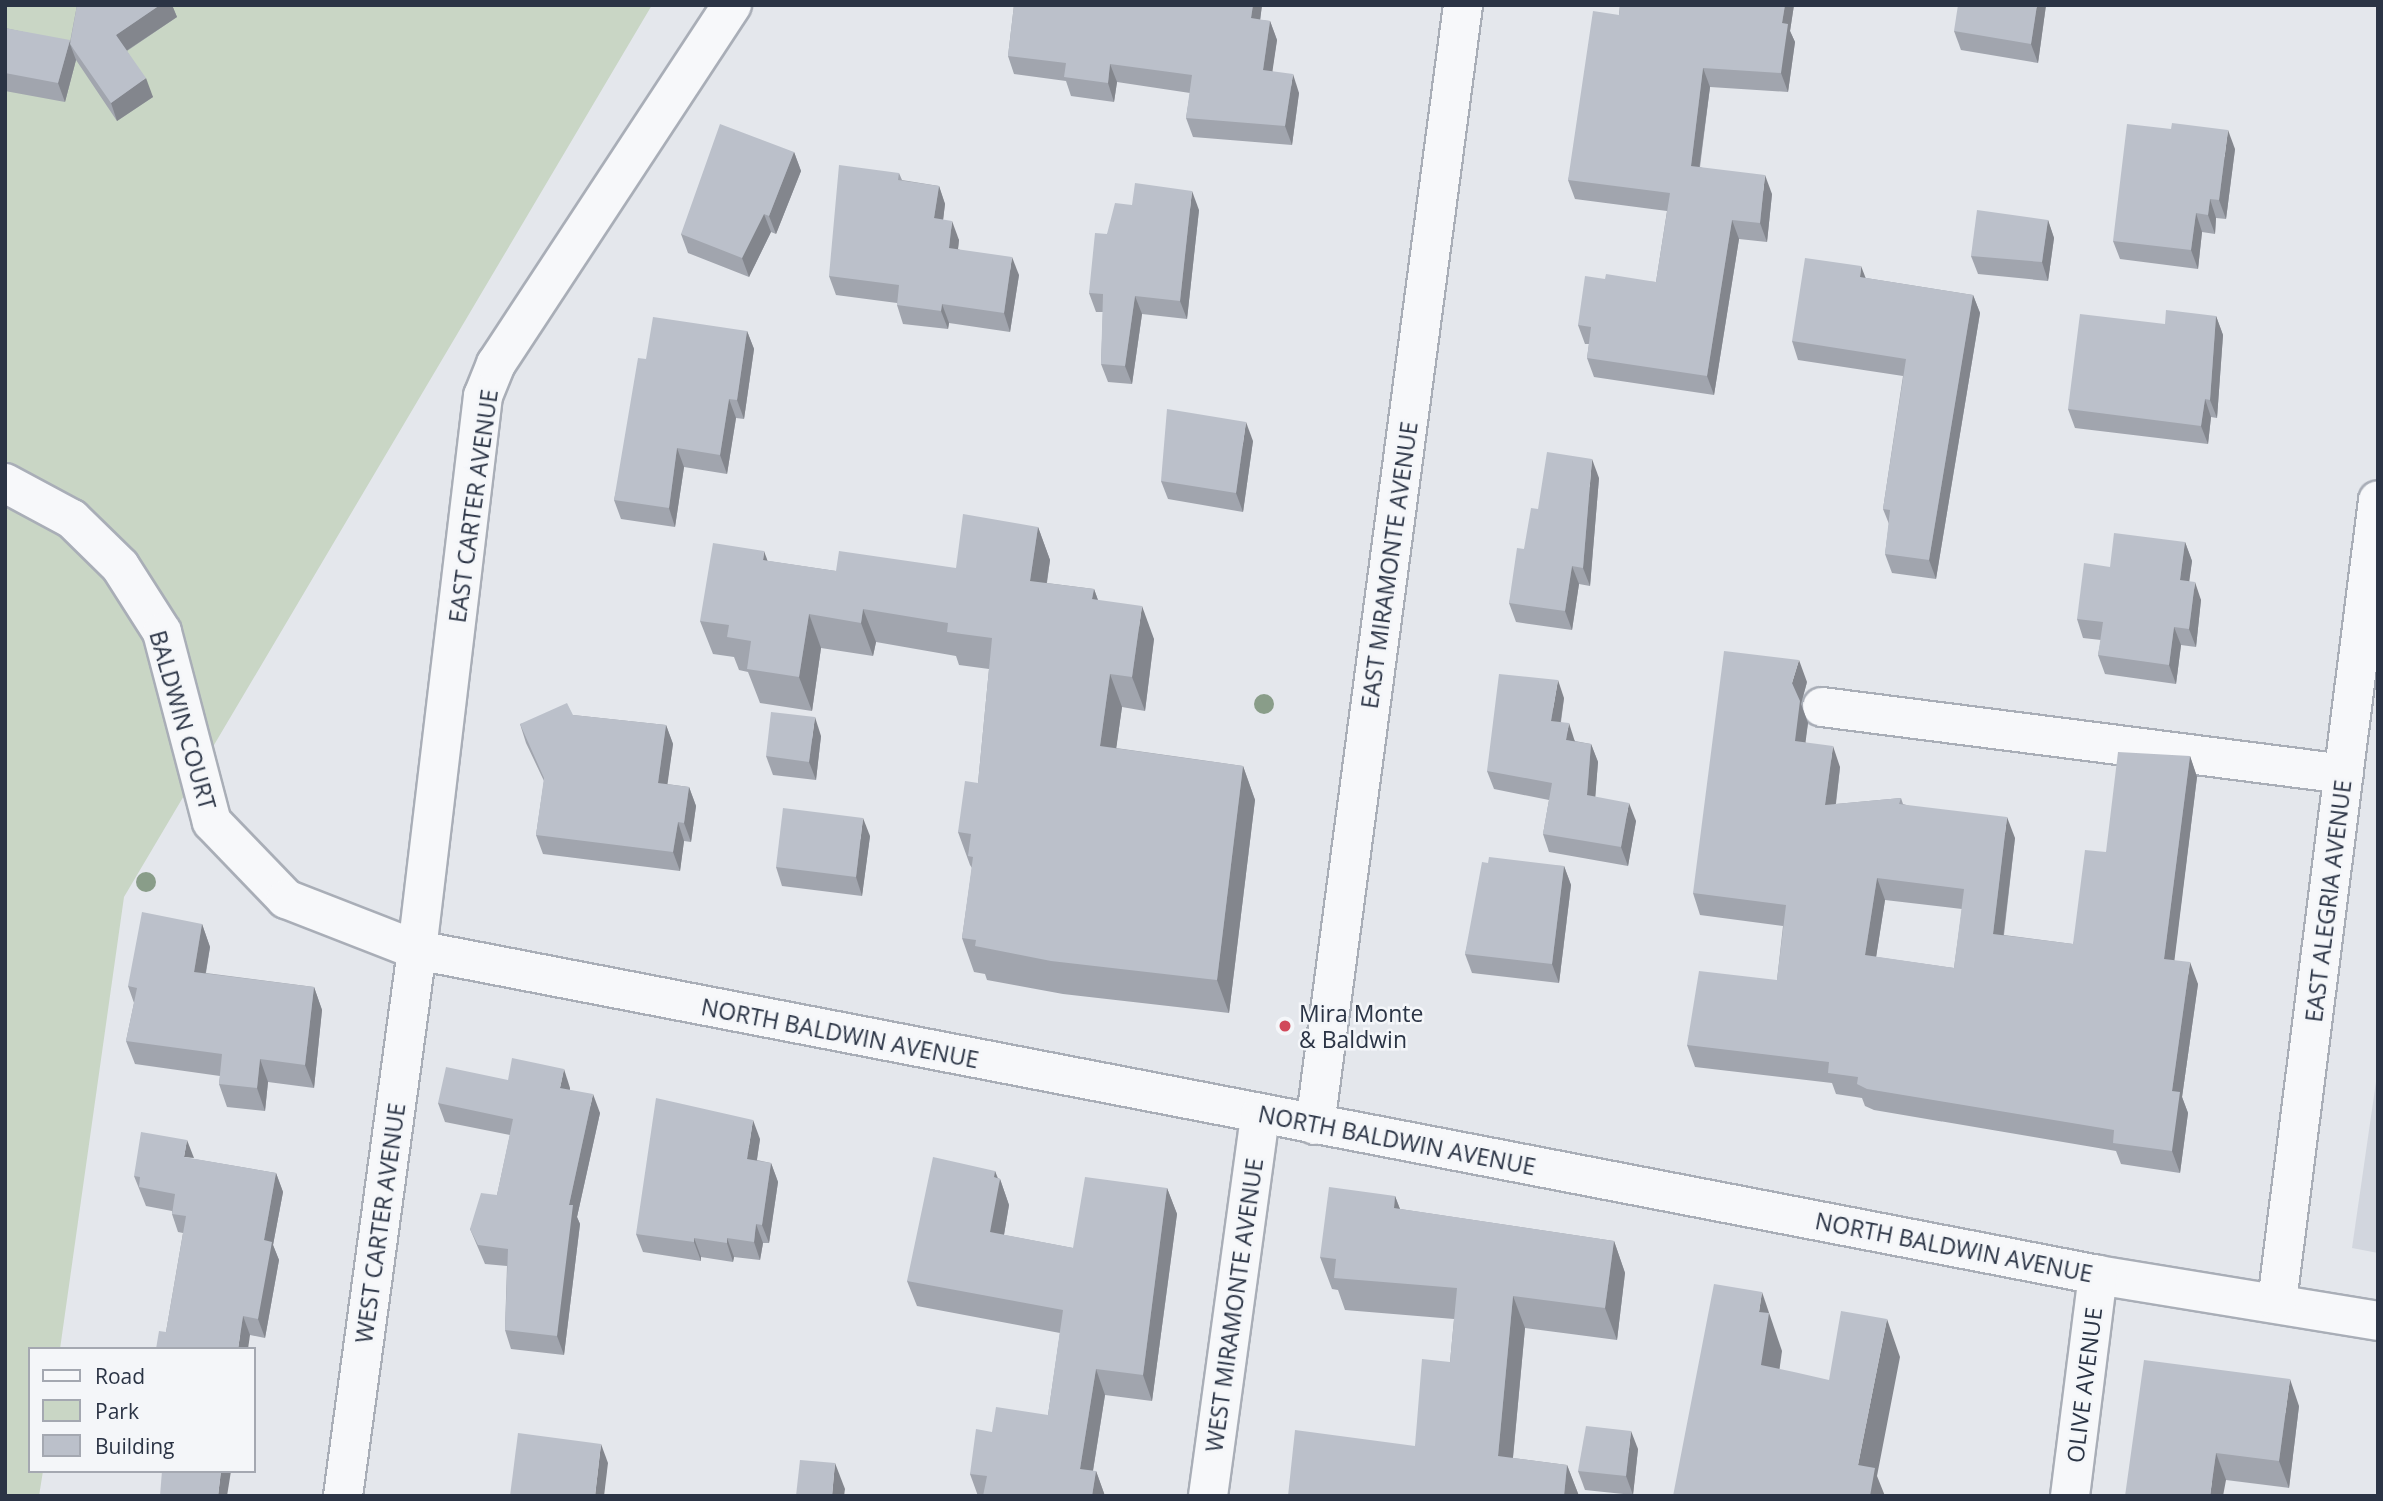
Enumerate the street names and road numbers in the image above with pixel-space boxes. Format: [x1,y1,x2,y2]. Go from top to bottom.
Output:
street label: EAST CARTER AVENUE [443,388,503,624]
street label: EAST MIRAMONTE AVENUE [1355,420,1423,710]
street label: BALDWIN COURT [144,627,222,813]
street label: EAST ALEGRIA AVENUE [2299,778,2357,1024]
street label: NORTH BALDWIN AVENUE [699,993,981,1073]
street label: NORTH BALDWIN AVENUE [1256,1100,1538,1180]
street label: WEST CARTER AVENUE [349,1101,411,1345]
street label: WEST MIRAMONTE AVENUE [1200,1156,1268,1454]
street label: NORTH BALDWIN AVENUE [1813,1207,2095,1287]
street label: OLIVE AVENUE [2061,1306,2107,1464]

